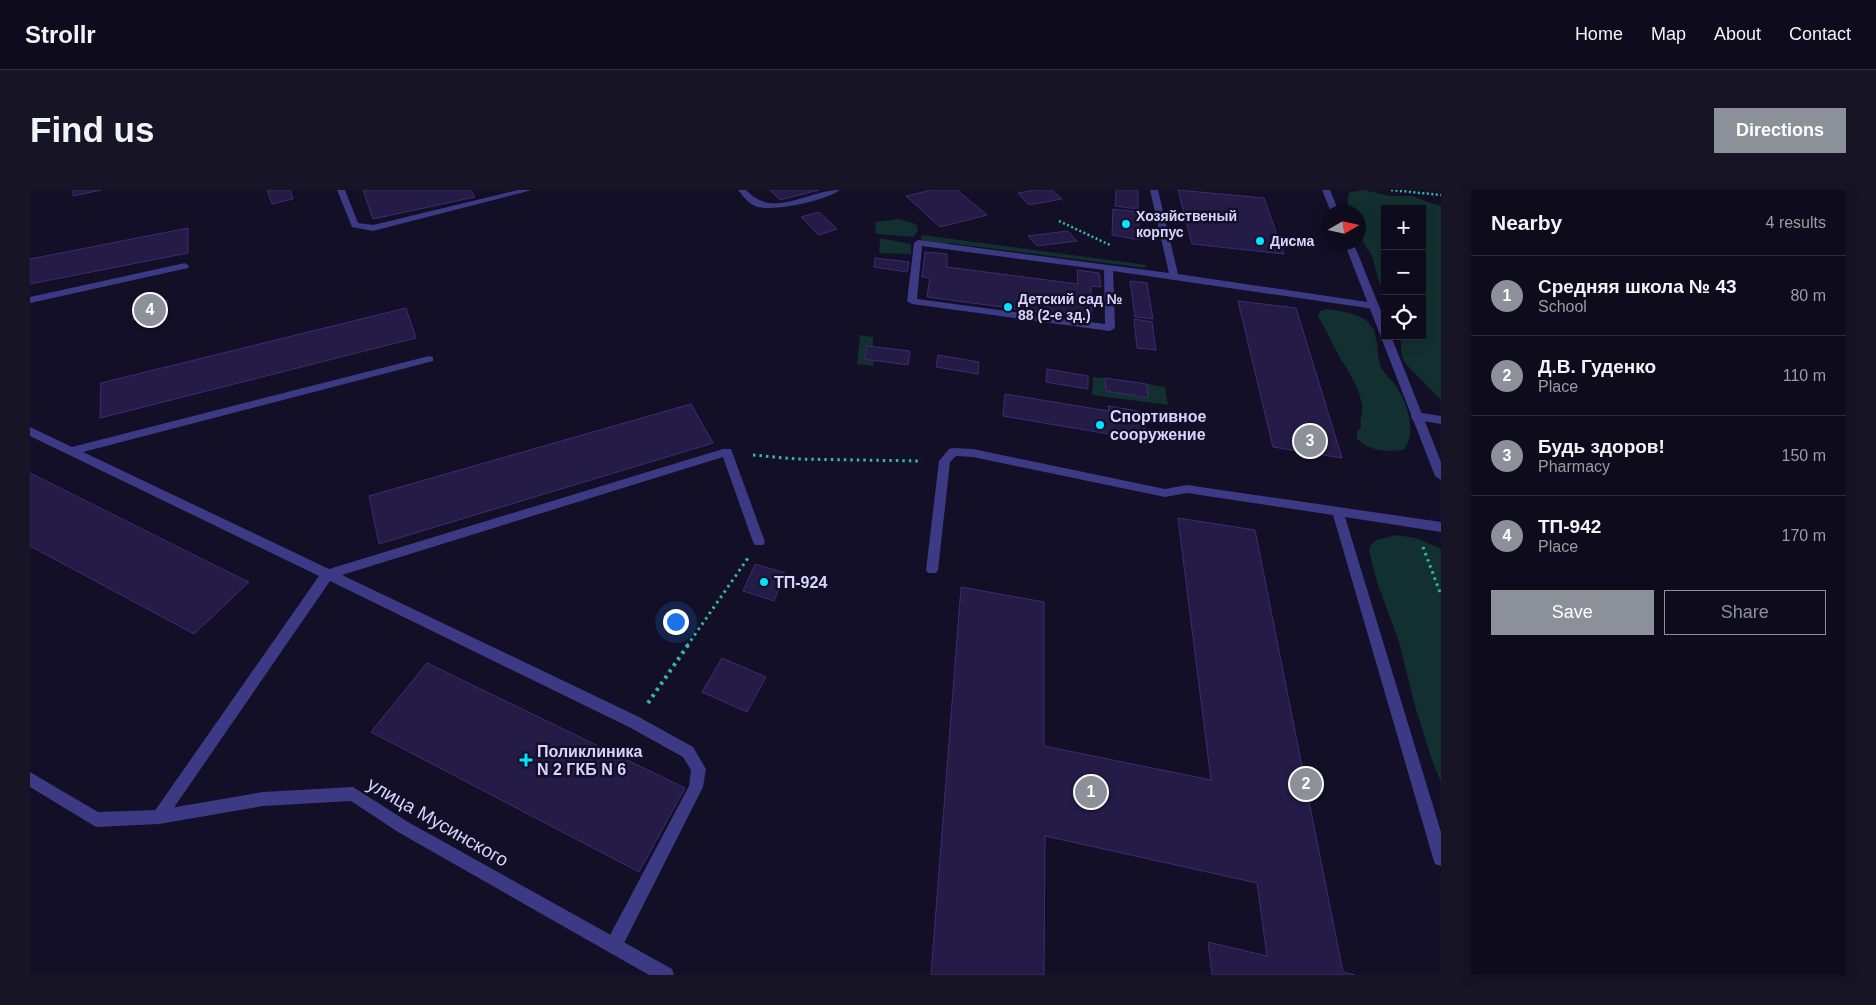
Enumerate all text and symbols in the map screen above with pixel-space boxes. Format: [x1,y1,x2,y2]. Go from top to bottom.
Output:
text: Strollr [25,21,96,48]
text: Home [1575,24,1623,44]
text: Map [1651,24,1686,44]
text: About [1714,24,1761,44]
text: Contact [1789,24,1851,44]
button: Directions [1714,108,1846,153]
text: Find us [30,110,154,149]
north arrow [1321,205,1366,250]
map controls [1381,205,1426,340]
button: + [1381,205,1426,250]
place label: Хозяйственый корпус [1136,208,1237,240]
text: Nearby [1491,211,1562,234]
text: 4 results [1766,214,1826,231]
marker: Хозяйственый корпус [1120,218,1132,230]
place label: Дисма [1270,233,1315,249]
marker: Дисма [1254,235,1266,247]
button: − [1381,250,1426,295]
text: Средняя школа № 43 [1538,276,1737,297]
text: 1 [1503,287,1511,304]
text: 80 m [1790,287,1826,304]
pin: 4 [134,291,166,329]
place label: Детский сад № 88 (2-е зд.) [1018,291,1122,323]
button: locate [1381,295,1426,340]
text: School [1538,298,1587,315]
marker: Детский сад № 88 (2-е зд.) [1002,301,1014,313]
text: Д.В. Гуденко [1538,356,1656,377]
text: 2 [1503,367,1511,384]
text: 110 m [1783,367,1826,384]
text: Place [1538,378,1578,395]
place label: Спортивное сооружение [1110,408,1207,443]
marker: Спортивное сооружение [1094,419,1106,431]
pin: 3 [1294,422,1326,460]
text: Будь здоров! [1538,436,1665,457]
text: 3 [1503,447,1511,464]
text: 150 m [1782,447,1826,464]
text: Pharmacy [1538,458,1610,475]
text: ТП-942 [1538,516,1601,537]
text: 4 [1503,527,1511,544]
text: 170 m [1782,527,1826,544]
text: Place [1538,538,1578,555]
place label: ТП-924 [774,574,827,591]
marker: ТП-924 [758,576,770,588]
button: Save [1491,590,1654,635]
button: Share [1664,590,1826,635]
your location [663,609,689,635]
place label: Поликлиника N 2 ГКБ N 6 [537,743,643,778]
marker: Поликлиника N 2 ГКБ N 6 [519,753,533,767]
pin: 2 [1290,765,1322,803]
street label: улица Мусинского [364,773,512,871]
pin: 1 [1075,773,1107,811]

